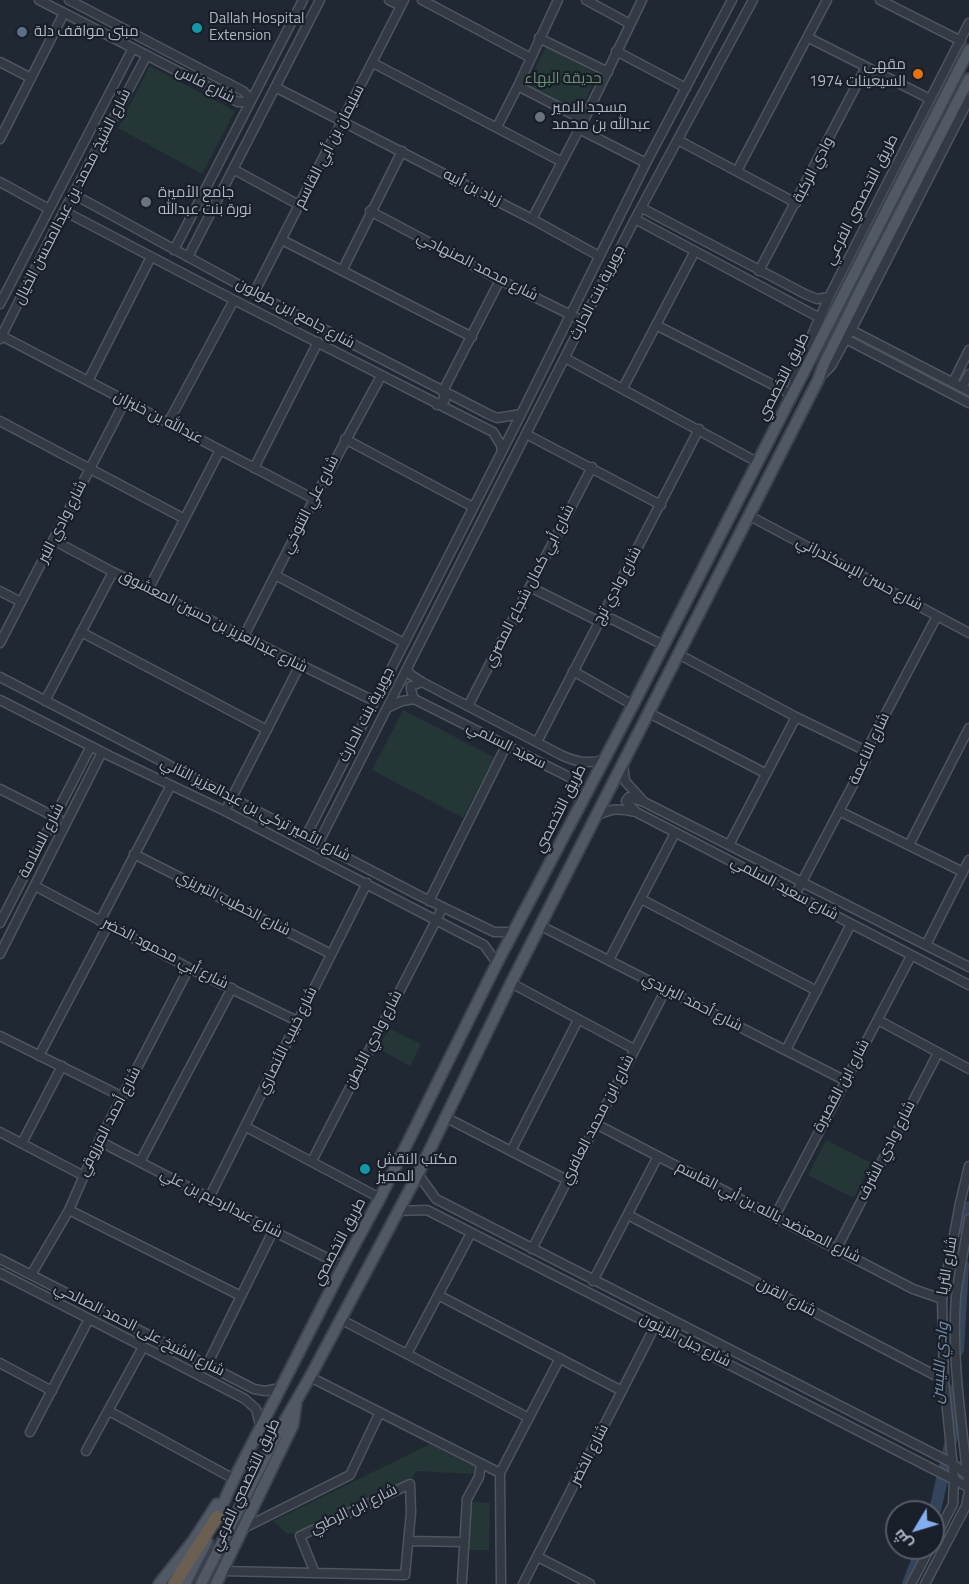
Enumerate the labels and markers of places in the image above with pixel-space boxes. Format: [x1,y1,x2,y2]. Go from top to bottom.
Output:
place label: Dallah Hospital Extension [209,10,304,45]
marker: Dallah Hospital Extension [190,21,204,35]
place label: مبنى مواقف دلة [34,23,139,41]
marker: مبنى مواقف دلة [15,25,29,39]
place label: مقهى السيعينات 1974 [809,56,906,91]
marker: مقهى السيعينات 1974 [911,67,925,81]
place label: مسجد الامير عبدالله بن محمد [552,99,651,134]
marker: مسجد الامير عبدالله بن محمد [533,110,547,124]
place label: جامع الأميرة نورة بنت عبدالله [158,184,252,219]
marker: جامع الأميرة نورة بنت عبدالله [139,195,153,209]
place label: مكتب النقش المميز [377,1151,457,1186]
marker: مكتب النقش المميز [358,1162,372,1176]

